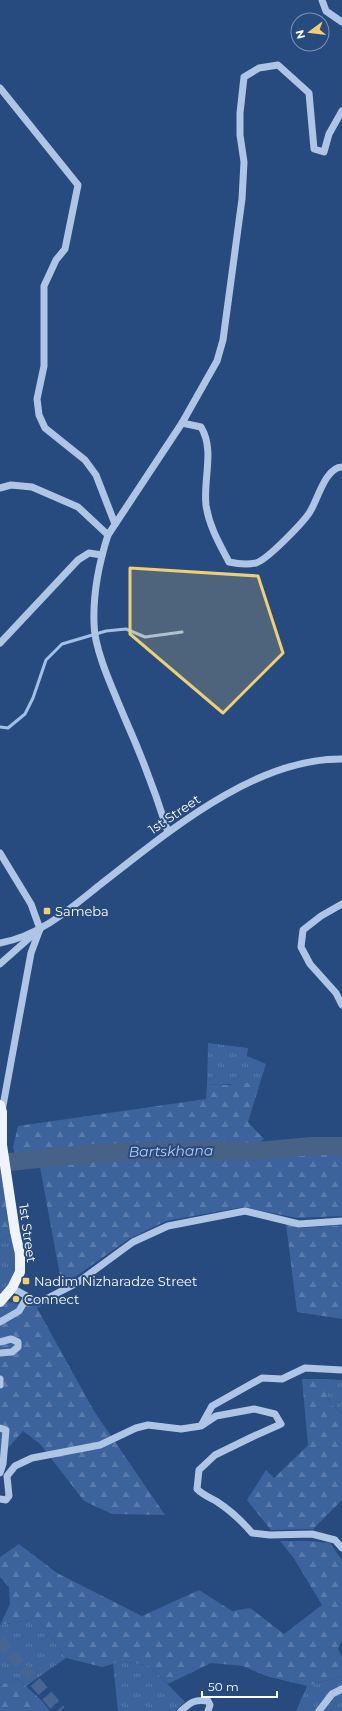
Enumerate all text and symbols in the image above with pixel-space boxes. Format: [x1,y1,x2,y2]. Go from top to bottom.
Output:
north arrow [290,12,330,52]
text: N [292,28,308,41]
street label: 1st Street [145,791,203,837]
place label: Sameba [55,903,109,919]
marker: Sameba [42,906,52,916]
water label: Bartskhana [129,1141,213,1161]
street label: 1st Street [16,1203,40,1263]
place label: Nadim Nizharadze Street [34,1273,197,1289]
marker: Nadim Nizharadze Street [21,1276,31,1286]
place label: Connect [24,1291,79,1307]
marker: Connect [11,1294,21,1304]
scale bar [202,1673,277,1699]
text: 50 m [208,1679,239,1694]

